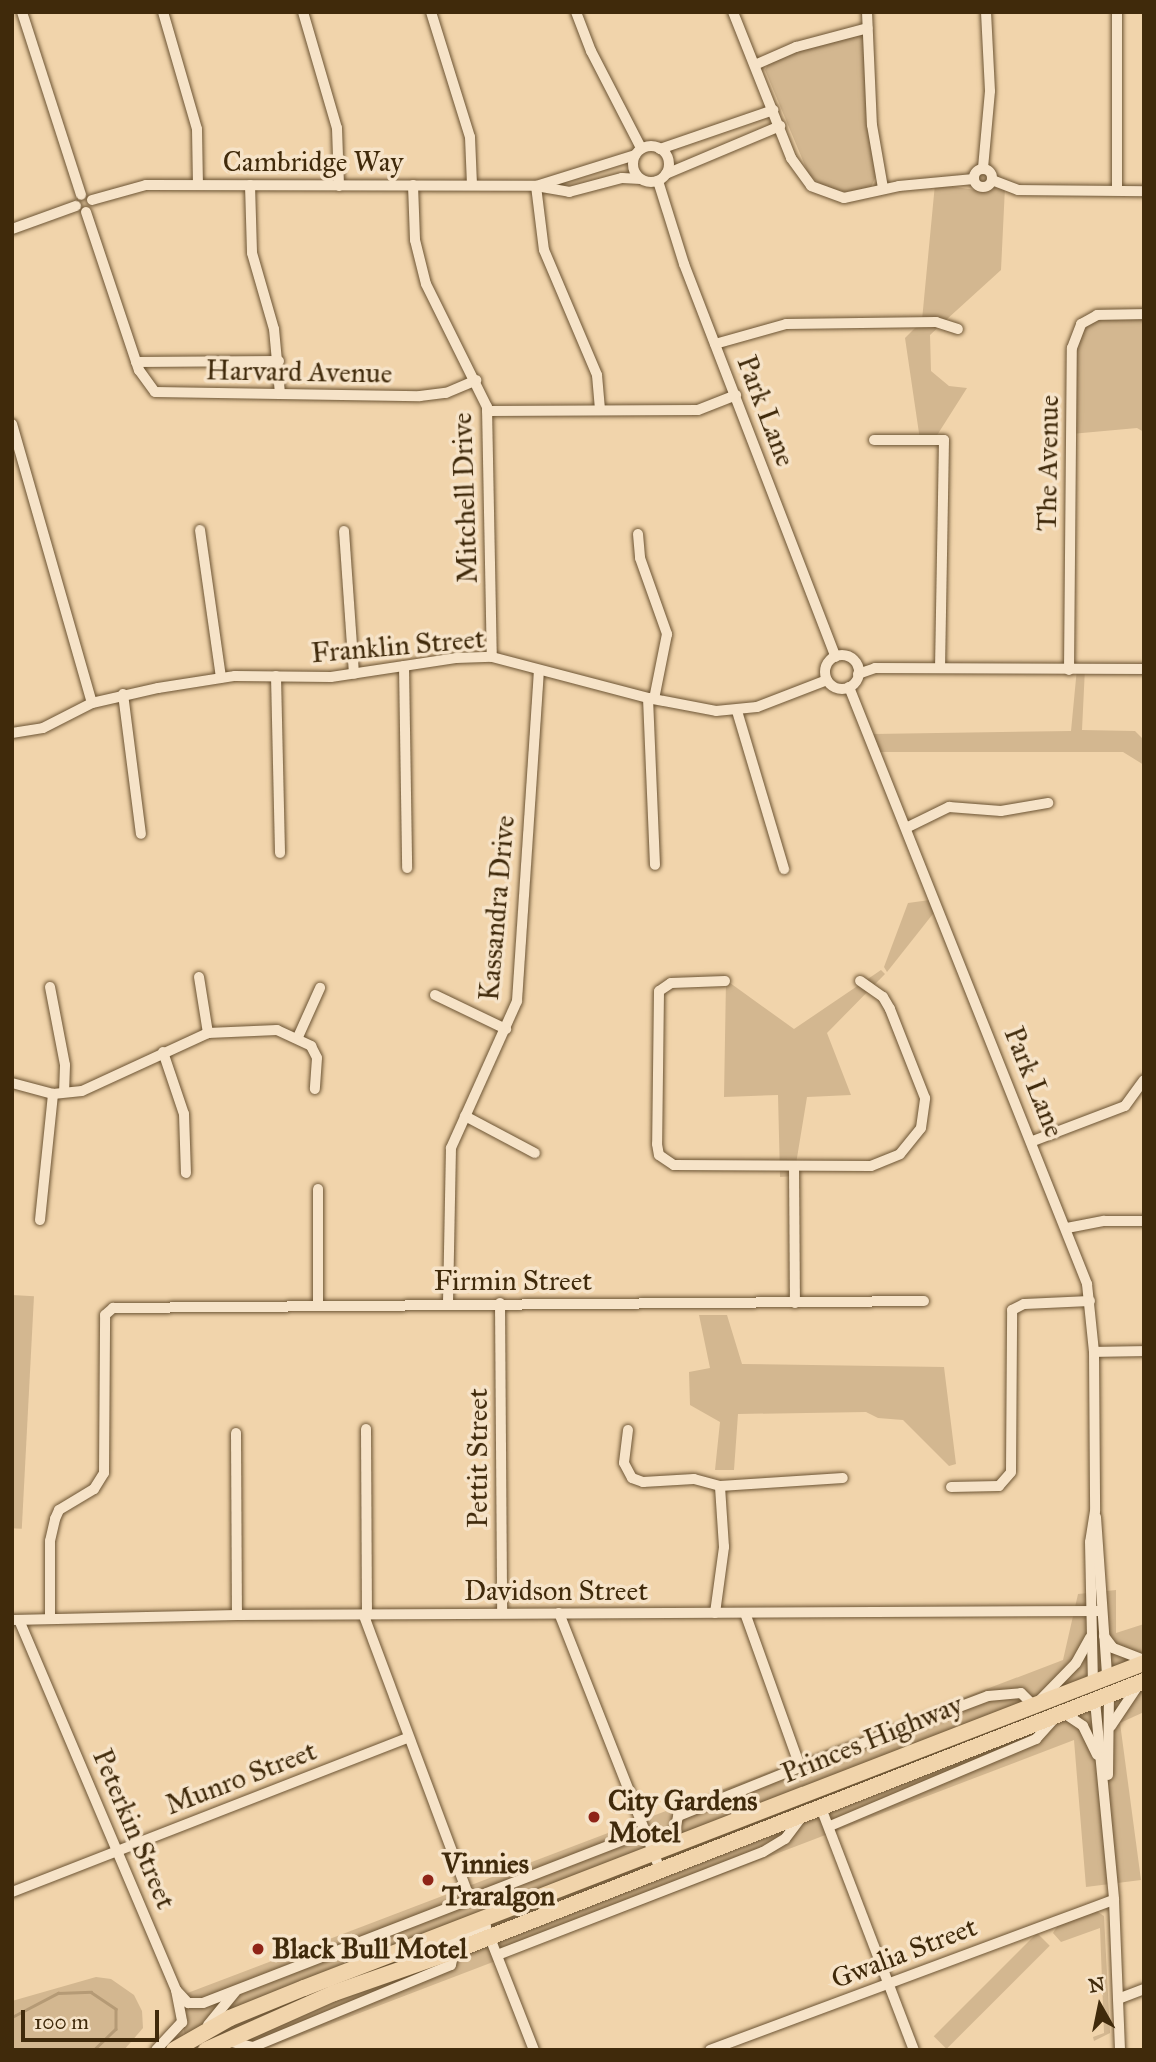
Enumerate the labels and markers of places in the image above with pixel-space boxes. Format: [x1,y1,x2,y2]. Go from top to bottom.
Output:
place label: City Gardens Motel [608,1784,757,1850]
marker: City Gardens Motel [586,1809,602,1825]
place label: Vinnies Traralgon [442,1847,555,1913]
marker: Vinnies Traralgon [420,1872,436,1888]
place label: Black Bull Motel [272,1932,467,1966]
marker: Black Bull Motel [250,1941,266,1957]

